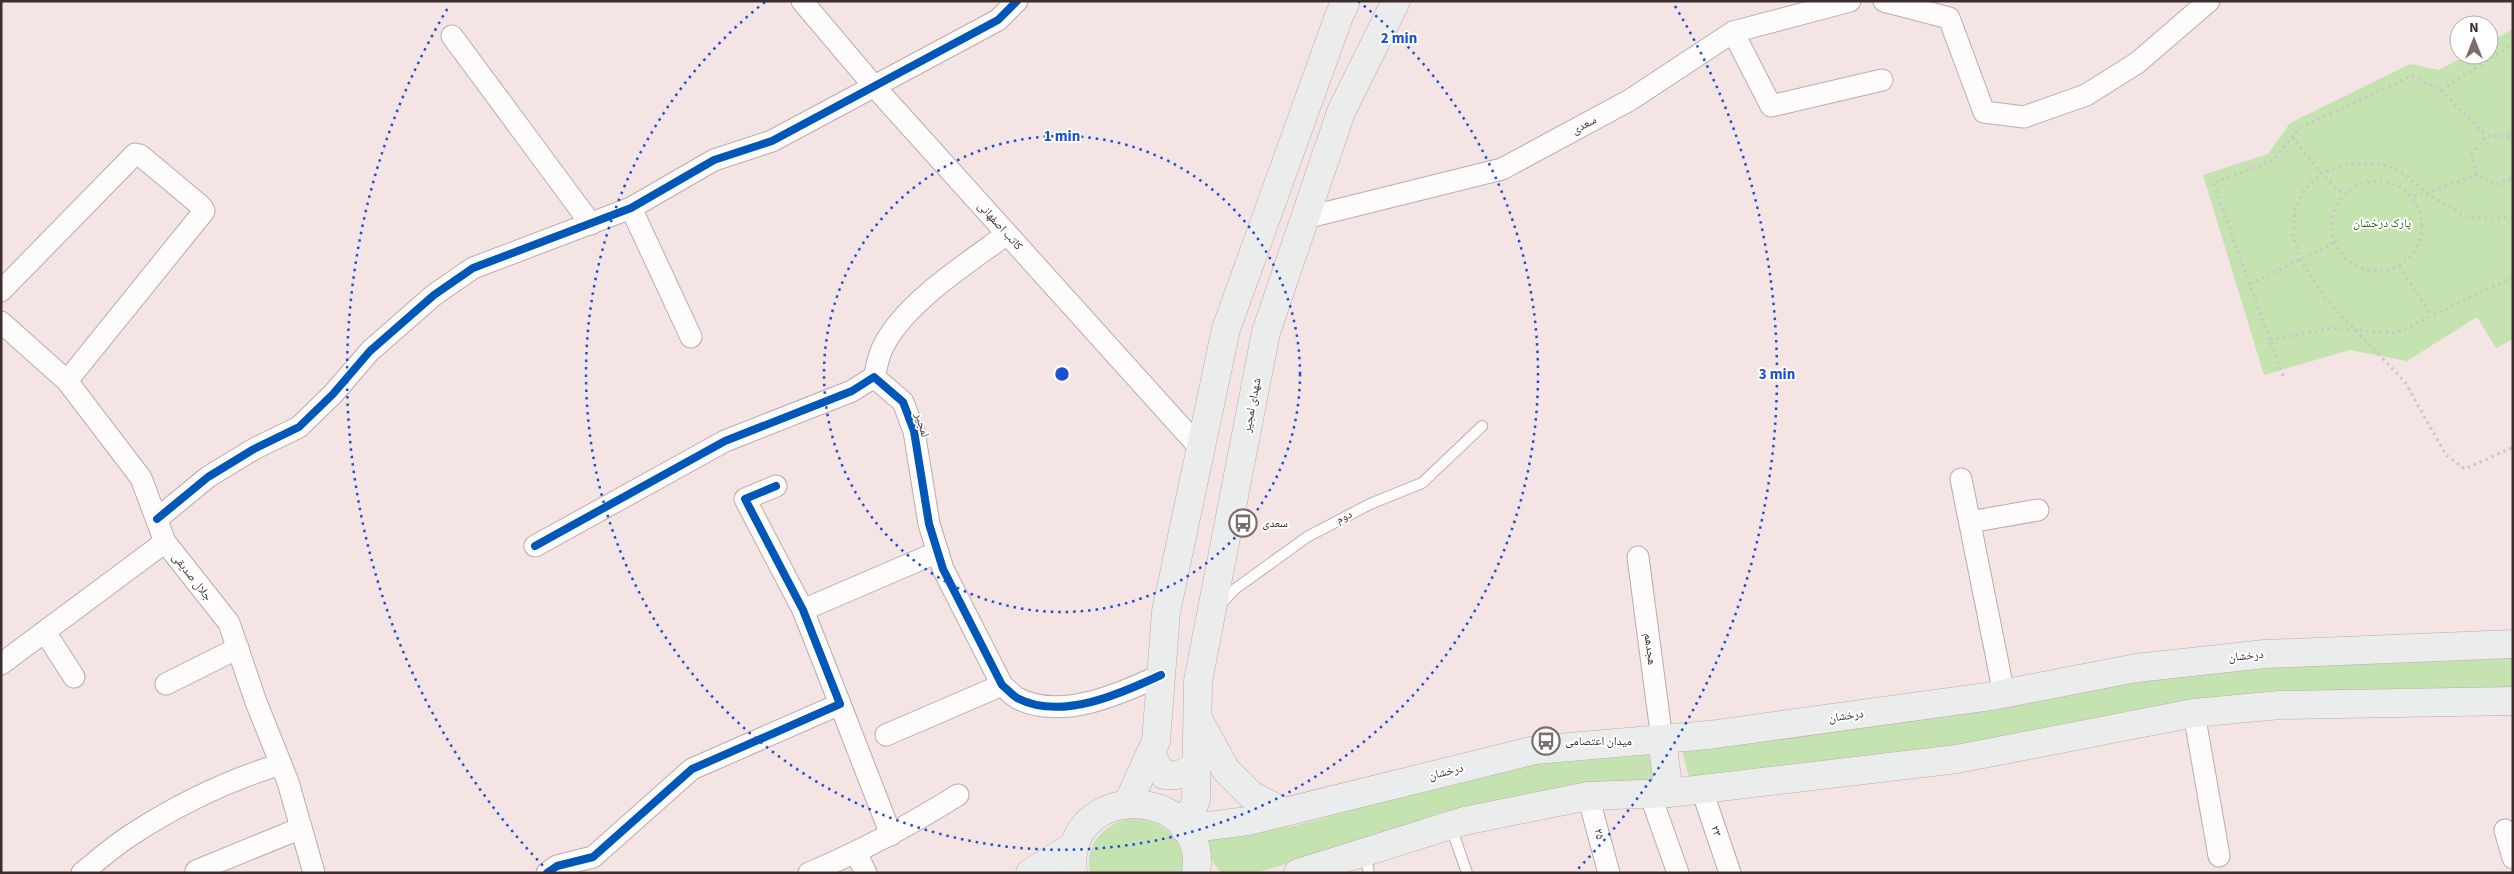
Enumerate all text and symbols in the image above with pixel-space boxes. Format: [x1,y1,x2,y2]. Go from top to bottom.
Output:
north arrow [2449,15,2499,65]
text: N [2469,18,2479,38]
text: 2 min [1381,28,1417,49]
street label: سعدی [1569,111,1600,139]
text: 1 min [1044,126,1080,147]
street label: کاتب اصفهانی [973,198,1027,254]
park label: پارک درخشان [2353,215,2412,232]
text: 3 min [1759,364,1795,385]
centre of rings [1053,365,1071,383]
street label: شهدای لمجیر [1238,376,1266,435]
street label: لمجیر [910,410,934,439]
street label: دوم [1333,506,1355,528]
bus stop icon: سعدی [1228,508,1258,538]
place label: سعدی [1262,515,1288,532]
street label: جلال صدیقی [168,549,216,605]
street label: هجدهم [1640,632,1660,666]
street label: درخشان [2228,646,2264,666]
street label: درخشان [1827,705,1865,727]
bus stop icon: میدان اعتصامی [1531,726,1561,756]
place label: میدان اعتصامی [1565,733,1632,750]
street label: درخشان [1427,759,1465,785]
street label: ۲۳ [1706,823,1726,839]
street label: ۲۵ [1589,827,1609,841]

